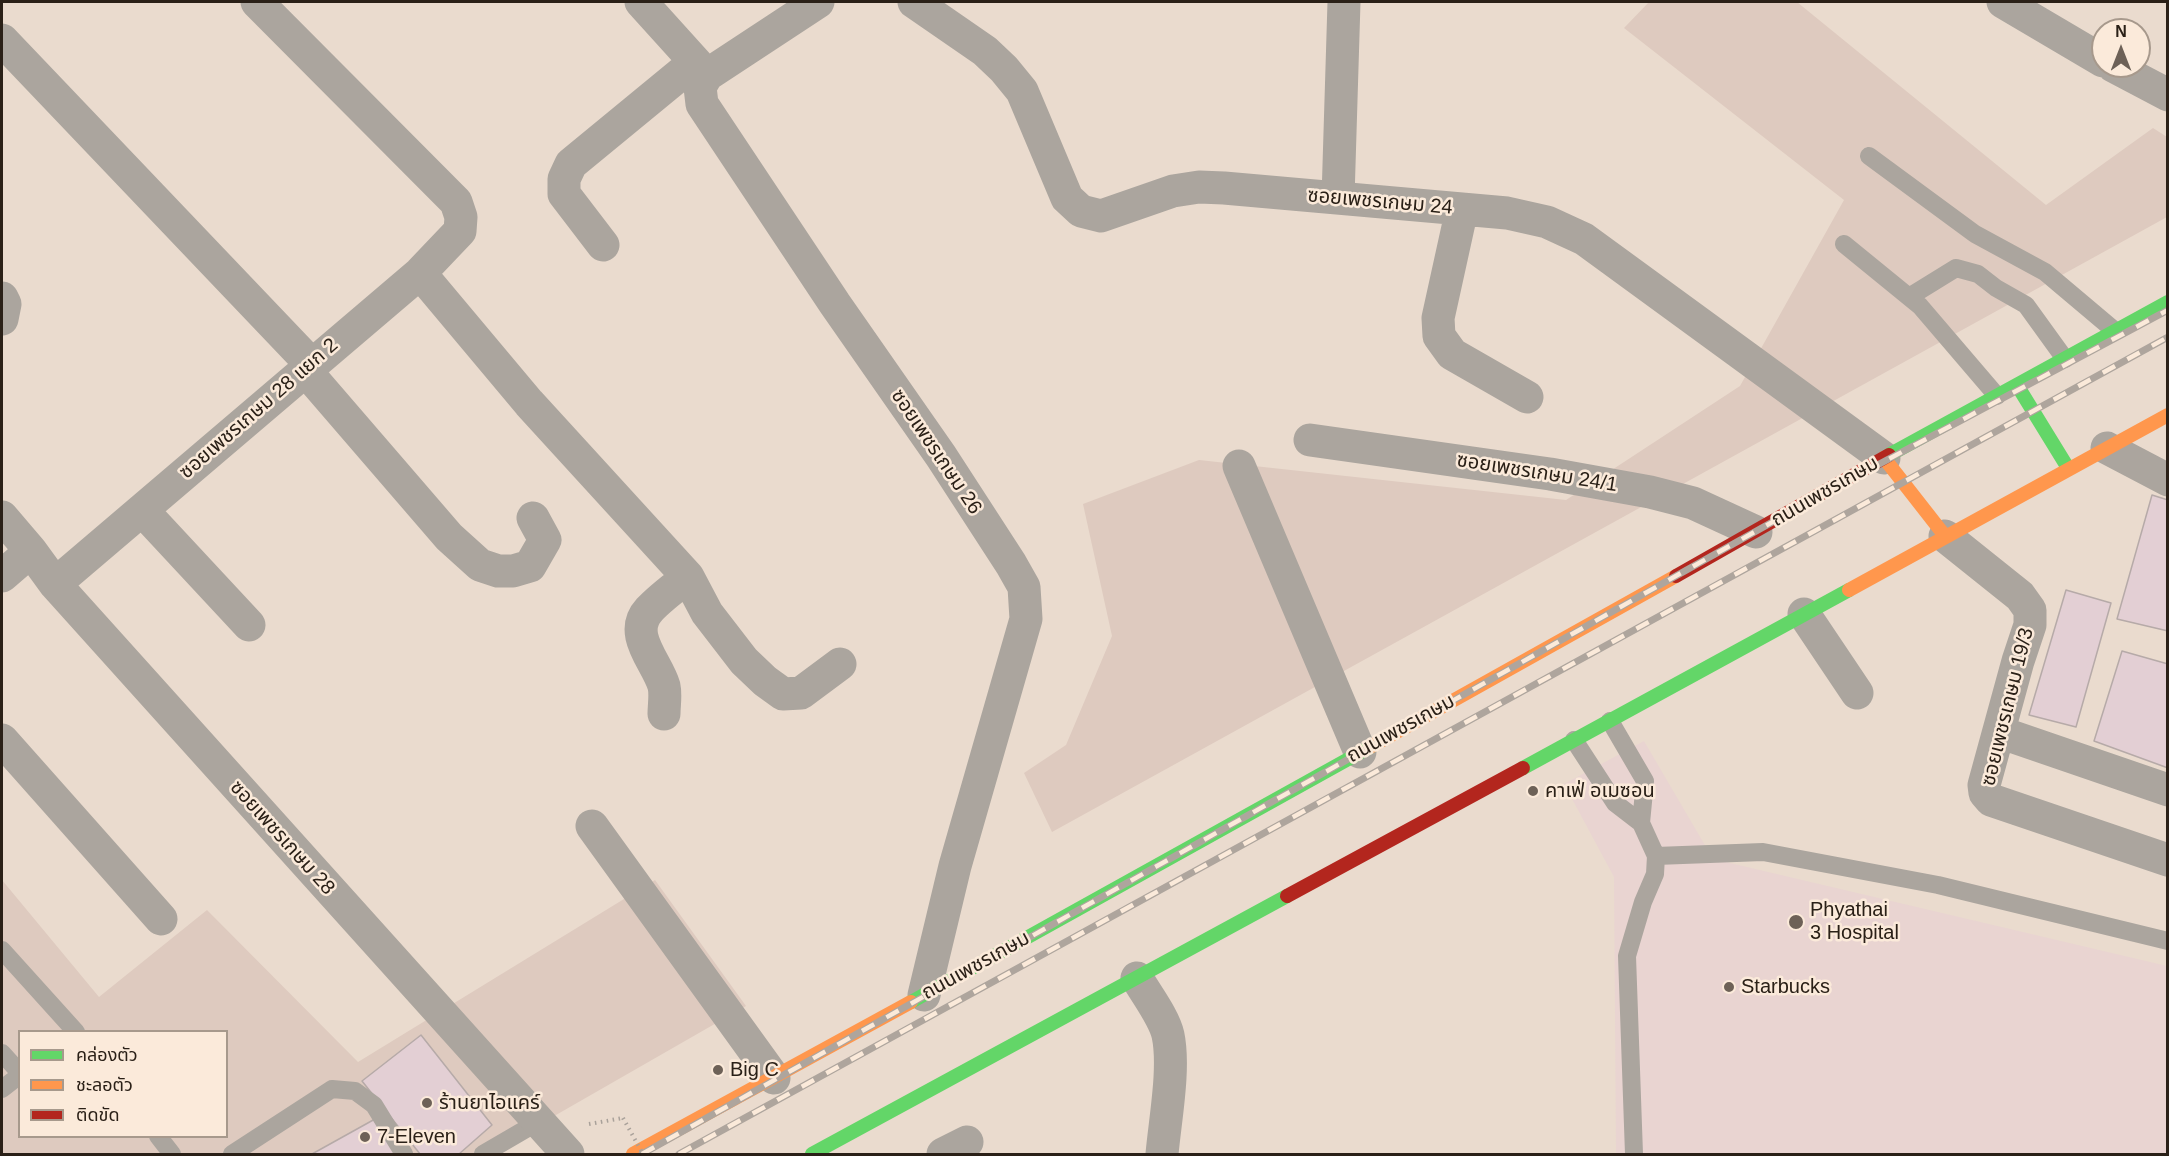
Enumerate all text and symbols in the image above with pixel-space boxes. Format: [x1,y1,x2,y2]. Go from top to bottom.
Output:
north arrow [2091,18,2151,78]
text: N [2115,23,2127,40]
street label: ซอยเพชรเกษม 24 [1307,184,1453,220]
street label: ซอยเพชรเกษม 28 แยก 2 [175,334,343,484]
street label: ซอยเพชรเกษม 26 [885,385,987,519]
street label: ซอยเพชรเกษม 24/1 [1455,448,1619,498]
street label: ถนนเพชรเกษม [1767,452,1883,532]
street label: ซอยเพชรเกษม 19/3 [1977,625,2039,789]
street label: ถนนเพชรเกษม [1343,689,1459,769]
street label: ซอยเพชรเกษม 28 [224,776,340,900]
place label: คาเฟ่ อเมซอน [1545,779,1655,803]
marker: คาเฟ่ อเมซอน [1526,784,1540,798]
place label: Phyathai 3 Hospital [1810,898,1899,945]
marker: Phyathai 3 Hospital [1787,913,1805,931]
street label: ถนนเพชรเกษม [918,926,1034,1006]
place label: Starbucks [1741,975,1830,999]
marker: Starbucks [1722,980,1736,994]
legend [18,1030,228,1138]
text: คล่องตัว [76,1045,138,1065]
place label: Big C [730,1058,779,1082]
marker: Big C [711,1063,725,1077]
text: ชะลอตัว [76,1075,133,1095]
place label: ร้านยาไอแคร์ [439,1091,540,1115]
marker: ร้านยาไอแคร์ [420,1096,434,1110]
text: ติดขัด [76,1105,119,1125]
place label: 7-Eleven [377,1125,456,1149]
marker: 7-Eleven [358,1130,372,1144]

